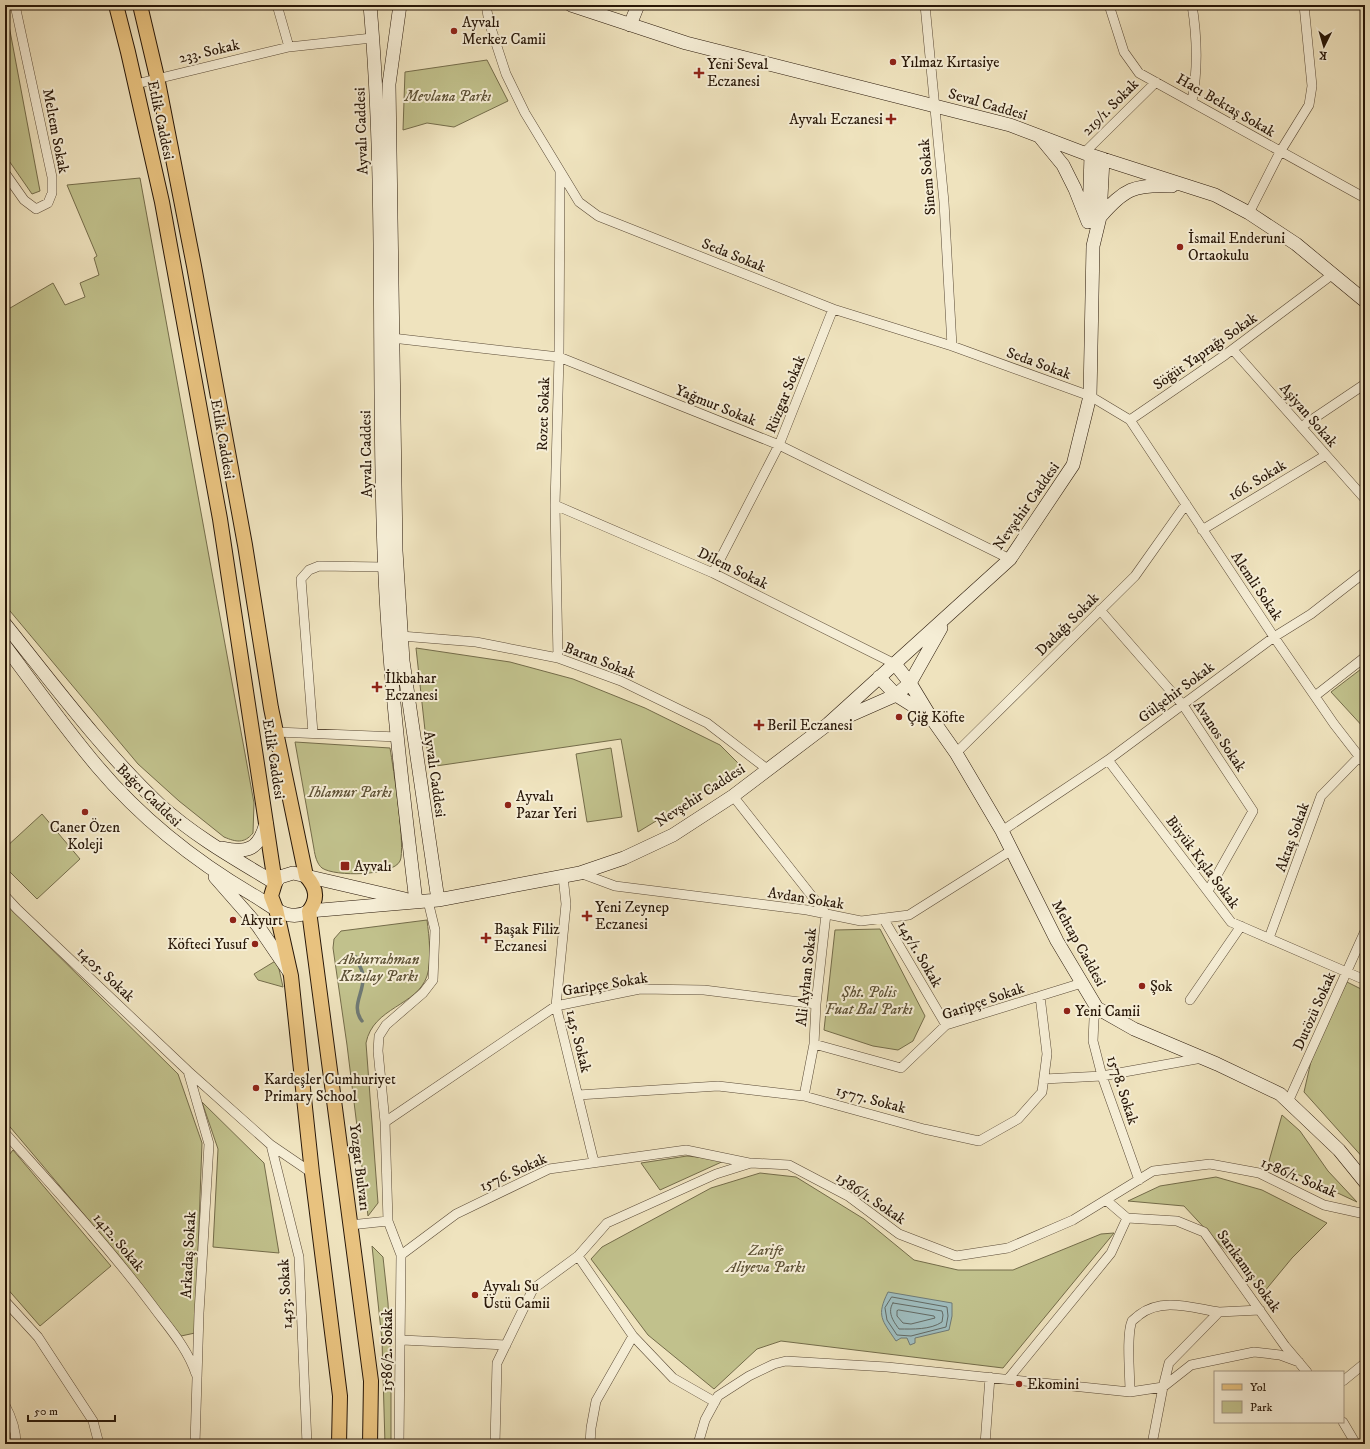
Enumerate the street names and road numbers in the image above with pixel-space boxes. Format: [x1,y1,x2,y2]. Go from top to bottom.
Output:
street label: 233. Sokak [177,35,242,68]
street label: Hacı Bektaş Sokak [1173,69,1279,142]
street label: 219/1. Sokak [1078,74,1143,140]
street label: Etlik Caddesi [143,79,178,162]
street label: Seval Caddesi [946,84,1030,125]
street label: Meltem Sokak [38,87,73,176]
street label: Ayvalı Caddesi [350,87,373,175]
street label: Sinem Sokak [915,137,940,216]
street label: Seda Sokak [699,234,769,277]
street label: Söğüt Yaprağı Sokak [1150,308,1261,394]
street label: Seda Sokak [1004,343,1074,384]
street label: Rüzgar Sokak [761,352,810,436]
street label: Rozet Sokak [533,376,554,451]
street label: Aşiyan Sokak [1275,379,1342,452]
street label: Yağmur Sokak [672,381,760,431]
street label: Etlik Caddesi [206,398,239,481]
street label: Ayvalı Caddesi [356,410,377,498]
street label: 166. Sokak [1225,455,1290,505]
street label: Nevşehir Caddesi [989,459,1064,554]
street label: Dilem Sokak [694,543,772,594]
street label: Alemli Sokak [1226,548,1287,625]
street label: Dadağı Sokak [1032,588,1104,660]
street label: Baran Sokak [561,638,639,683]
street label: Gülşehir Sokak [1135,657,1219,727]
street label: Avanos Sokak [1189,697,1251,776]
street label: Etlik Caddesi [258,718,289,801]
street label: Ayvalı Caddesi [419,729,450,819]
street label: Nevşehir Caddesi [652,759,749,831]
street label: Bağcı Caddesi [112,760,185,831]
street label: Aktaş Sokak [1271,799,1314,875]
street label: Büyük Kışla Sokak [1161,812,1244,913]
street label: Avdan Sokak [766,883,846,914]
street label: Mehtap Caddesi [1047,897,1110,990]
street label: 145/1. Sokak [893,917,947,991]
street label: Ali Ayhan Sokak [792,926,821,1027]
street label: 1405. Sokak [73,943,139,1006]
street label: Garipçe Sokak [561,968,650,1001]
street label: Dutözü Sokak [1289,969,1340,1053]
street label: Garipçe Sokak [939,978,1027,1024]
street label: 145. Sokak [562,1008,596,1075]
street label: 1578. Sokak [1102,1053,1143,1128]
street label: 1577. Sokak [834,1081,908,1118]
street label: Yozgat Bulvarı [345,1122,374,1212]
street label: 1576. Sokak [477,1149,550,1196]
street label: 1586/1. Sokak [1258,1153,1340,1202]
street label: 1586/1. Sokak [832,1168,910,1229]
street label: 1412. Sokak [89,1209,149,1276]
street label: Arkadaş Sokak [177,1210,200,1299]
street label: Sarıkamış Sokak [1212,1226,1285,1317]
street label: 1453. Sokak [274,1258,297,1330]
street label: 1586/2. Sokak [378,1308,397,1391]

